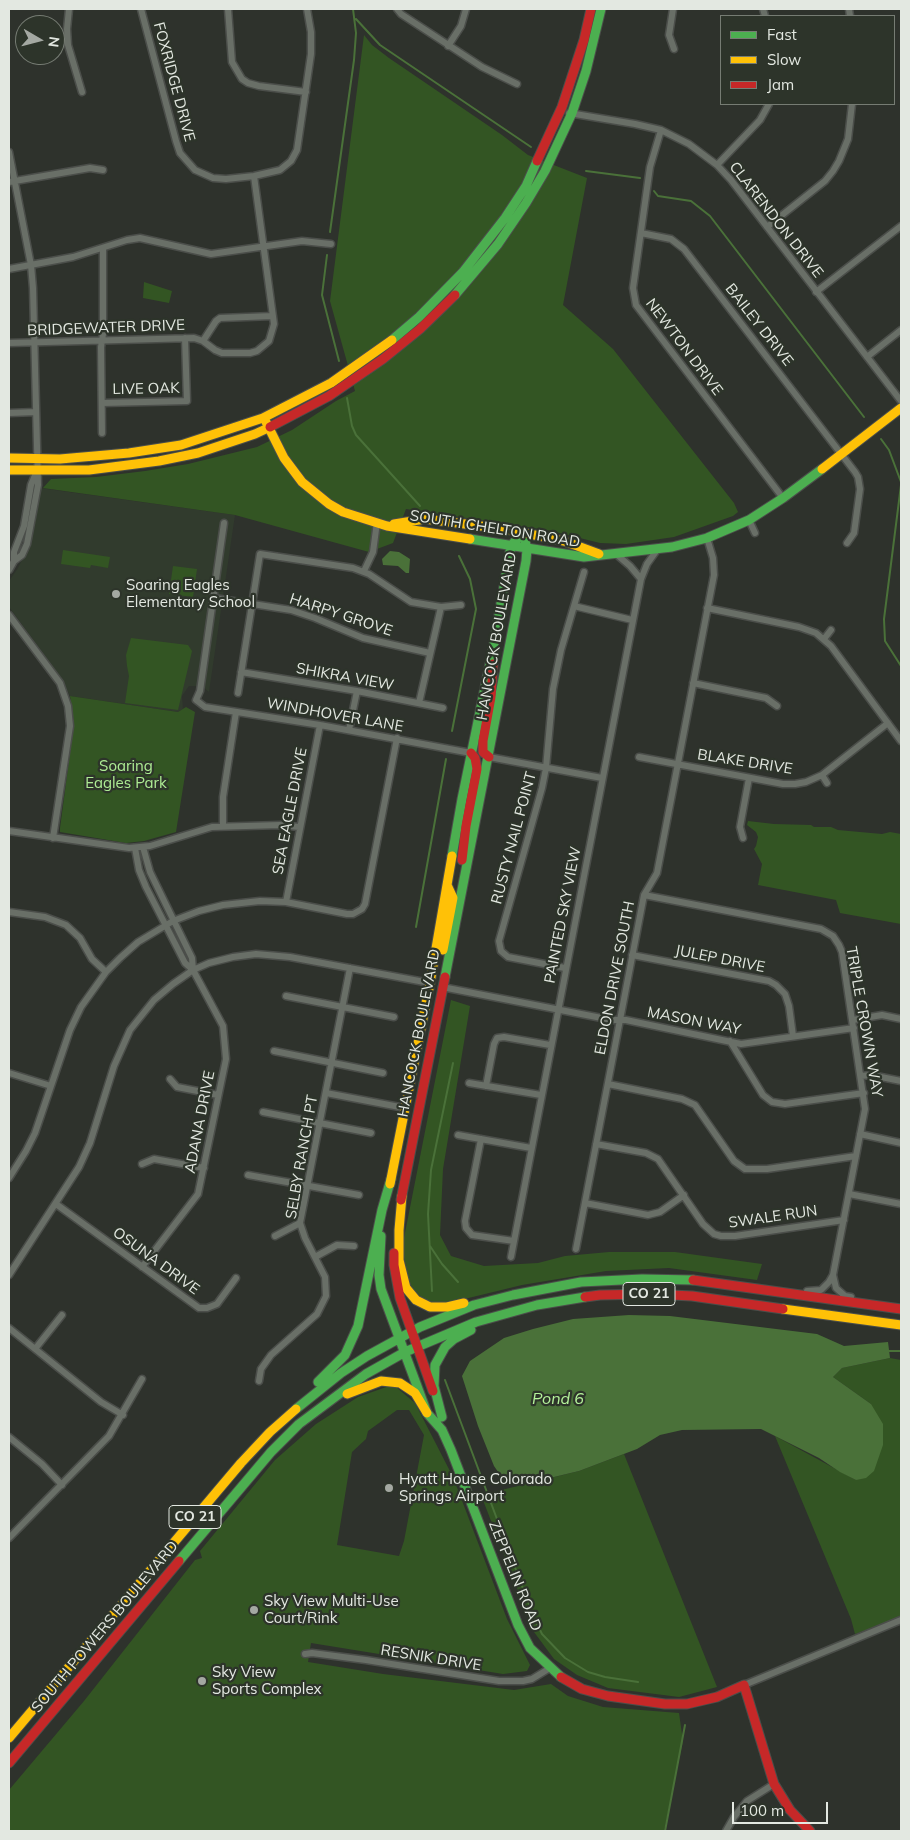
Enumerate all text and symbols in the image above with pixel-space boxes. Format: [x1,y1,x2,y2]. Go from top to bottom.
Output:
north arrow [15,15,65,65]
legend [720,15,895,105]
street label: FOXRIDGE DRIVE [149,20,199,144]
text: Fast [767,25,797,44]
text: N [44,35,64,48]
text: Slow [767,50,801,69]
text: Jam [767,75,794,94]
street label: CLARENDON DRIVE [725,158,827,282]
street label: BAILEY DRIVE [721,280,797,370]
street label: NEWTON DRIVE [642,295,726,399]
street label: BRIDGEWATER DRIVE [27,316,185,340]
street label: LIVE OAK [112,379,180,399]
street label: SOUTH CHELTON ROAD [409,507,581,551]
street label: HANCOCK BOULEVARD [473,550,521,722]
place label: Soaring Eagles Elementary School [126,576,255,611]
marker: Soaring Eagles Elementary School [110,588,122,600]
street label: HARPY GROVE [287,590,395,640]
street label: SHIKRA VIEW [295,660,395,694]
street label: WINDHOVER LANE [265,694,405,736]
street label: SEA EAGLE DRIVE [269,746,311,876]
street label: BLAKE DRIVE [696,746,794,778]
park label: Soaring Eagles Park [85,757,167,792]
street label: RUSTY NAIL POINT [488,770,540,906]
street label: PAINTED SKY VIEW [541,845,585,985]
street label: ELDON DRIVE SOUTH [591,900,639,1056]
street label: JULEP DRIVE [673,941,767,977]
street label: TRIPLE CROWN WAY [842,945,886,1099]
street label: HANCOCK BOULEVARD [394,947,444,1119]
street label: MASON WAY [646,1003,742,1039]
street label: ADANA DRIVE [181,1069,219,1175]
street label: SELBY RANCH PT [282,1093,322,1221]
street label: SWALE RUN [727,1202,819,1232]
street label: OSUNA DRIVE [109,1224,203,1298]
road number: CO 21 [623,1282,675,1306]
water label: Pond 6 [532,1389,584,1409]
place label: Hyatt House Colorado Springs Airport [399,1470,552,1505]
marker: Hyatt House Colorado Springs Airport [383,1482,395,1494]
road number: CO 21 [169,1505,221,1528]
street label: ZEPPELIN ROAD [485,1518,545,1634]
street label: SOUTH POWERS BOULEVARD [28,1538,182,1716]
place label: Sky View Multi-Use Court/Rink [264,1592,399,1627]
marker: Sky View Multi-Use Court/Rink [248,1604,260,1616]
street label: RESNIK DRIVE [379,1641,483,1675]
place label: Sky View Sports Complex [212,1663,322,1698]
marker: Sky View Sports Complex [196,1675,208,1687]
scale bar [735,1792,831,1824]
text: 100 m [740,1801,784,1820]

